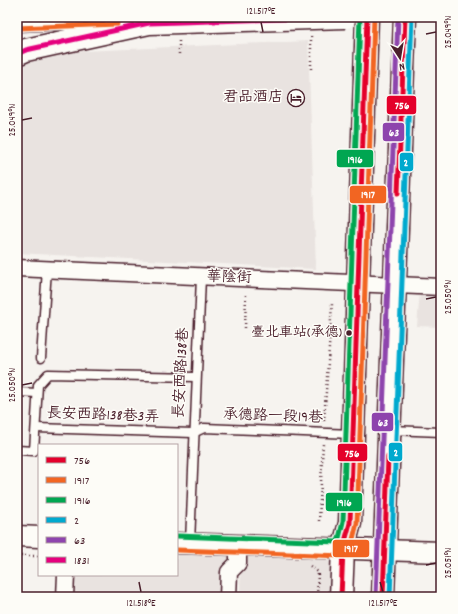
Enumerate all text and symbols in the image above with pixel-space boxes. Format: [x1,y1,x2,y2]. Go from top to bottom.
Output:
text: 121.517°E [247,5,276,19]
text: 25.049°N [442,15,456,49]
north arrow [380,38,420,78]
text: N [397,57,406,74]
place label: 君品酒店 [223,87,283,109]
hotel icon: 君品酒店 [286,88,306,108]
line badge: 756 [386,95,417,115]
text: 756 [395,99,410,115]
text: 25.049°N [6,103,20,137]
line badge: 63 [382,122,405,142]
text: 63 [389,126,399,142]
line badge: 1916 [336,149,374,168]
line badge: 2 [399,152,414,172]
text: 1916 [347,153,363,169]
text: 2 [404,156,409,172]
line badge: 1917 [349,185,387,204]
text: 1917 [361,188,376,204]
street label: 華陰街 [206,266,252,290]
text: 25.050°N [442,280,456,314]
place label: 臺北車站(承德) [251,323,342,343]
street label: 長安西路138巷 [169,327,195,419]
marker: 臺北車站(承德) [344,328,354,338]
text: 25.050°N [6,368,20,402]
street label: 長安西路138巷3弄 [46,403,160,429]
street label: 承德路一段19巷 [223,404,323,430]
line badge: 63 [371,412,394,432]
text: 63 [378,416,388,432]
line badge: 2 [388,442,403,462]
line badge: 756 [337,443,368,462]
legend [38,444,178,576]
text: 2 [394,446,399,462]
text: 756 [345,447,360,463]
text: 756 [74,453,90,470]
text: 1917 [74,473,90,490]
line badge: 1916 [325,492,363,512]
text: 1916 [74,493,91,510]
text: 1916 [336,496,352,512]
text: 2 [74,513,79,530]
text: 63 [74,533,85,550]
line badge: 1917 [332,539,370,558]
text: 1917 [344,542,359,558]
text: 25.051°N [442,547,456,579]
text: 1831 [74,553,89,570]
text: 121.518°E [127,597,156,611]
text: 121.517°E [369,597,398,611]

